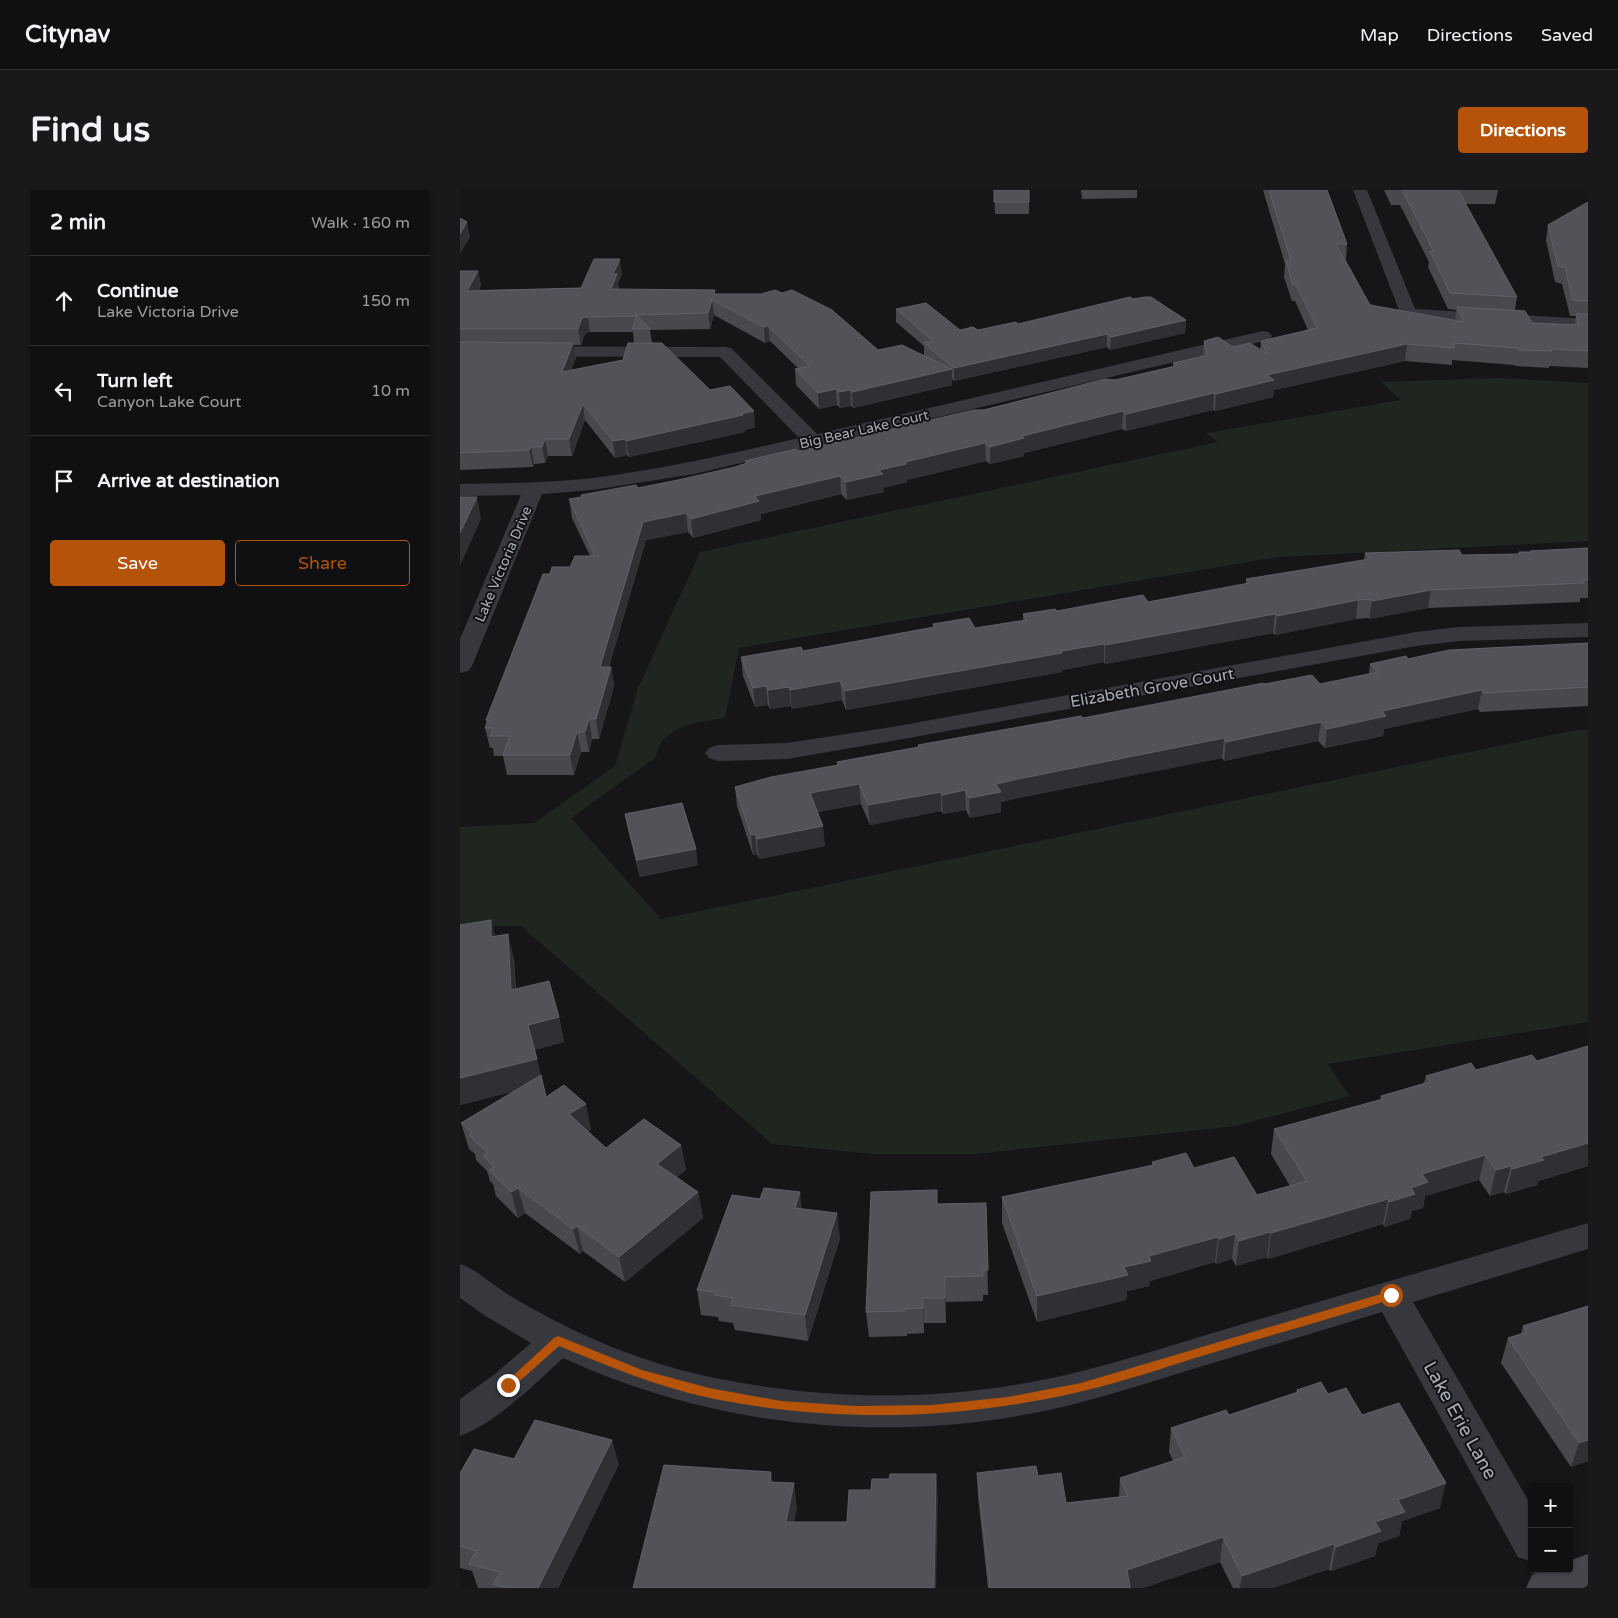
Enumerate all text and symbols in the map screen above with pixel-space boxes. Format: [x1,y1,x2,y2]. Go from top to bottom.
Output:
text: Citynav [25,20,110,49]
text: Map [1360,24,1399,46]
text: Directions [1427,24,1513,46]
text: Saved [1541,24,1593,46]
button: Directions [1458,107,1588,153]
text: Find us [30,109,150,151]
text: 2 min [50,210,106,235]
text: Walk · 160 m [311,213,410,233]
text: Continue [97,280,179,302]
icon: ahead [50,287,78,315]
text: 150 m [361,291,410,311]
text: Lake Victoria Drive [97,302,239,322]
text: Turn left [97,370,173,392]
icon: left [50,377,78,405]
text: 10 m [371,381,410,401]
text: Canyon Lake Court [97,392,241,412]
street label: Big Bear Lake Court [798,406,931,453]
icon: arrive [50,467,78,495]
text: Arrive at destination [97,470,280,492]
street label: Lake Victoria Drive [471,504,536,625]
button: Save [50,540,225,586]
button: Share [235,540,410,586]
street label: Elizabeth Grove Court [1069,664,1236,712]
route start [1380,1284,1403,1307]
street label: Lake Erie Lane [1419,1358,1502,1483]
route end [497,1374,520,1397]
map controls [1528,1483,1573,1573]
button: + [1528,1483,1573,1528]
button: − [1528,1528,1573,1573]

